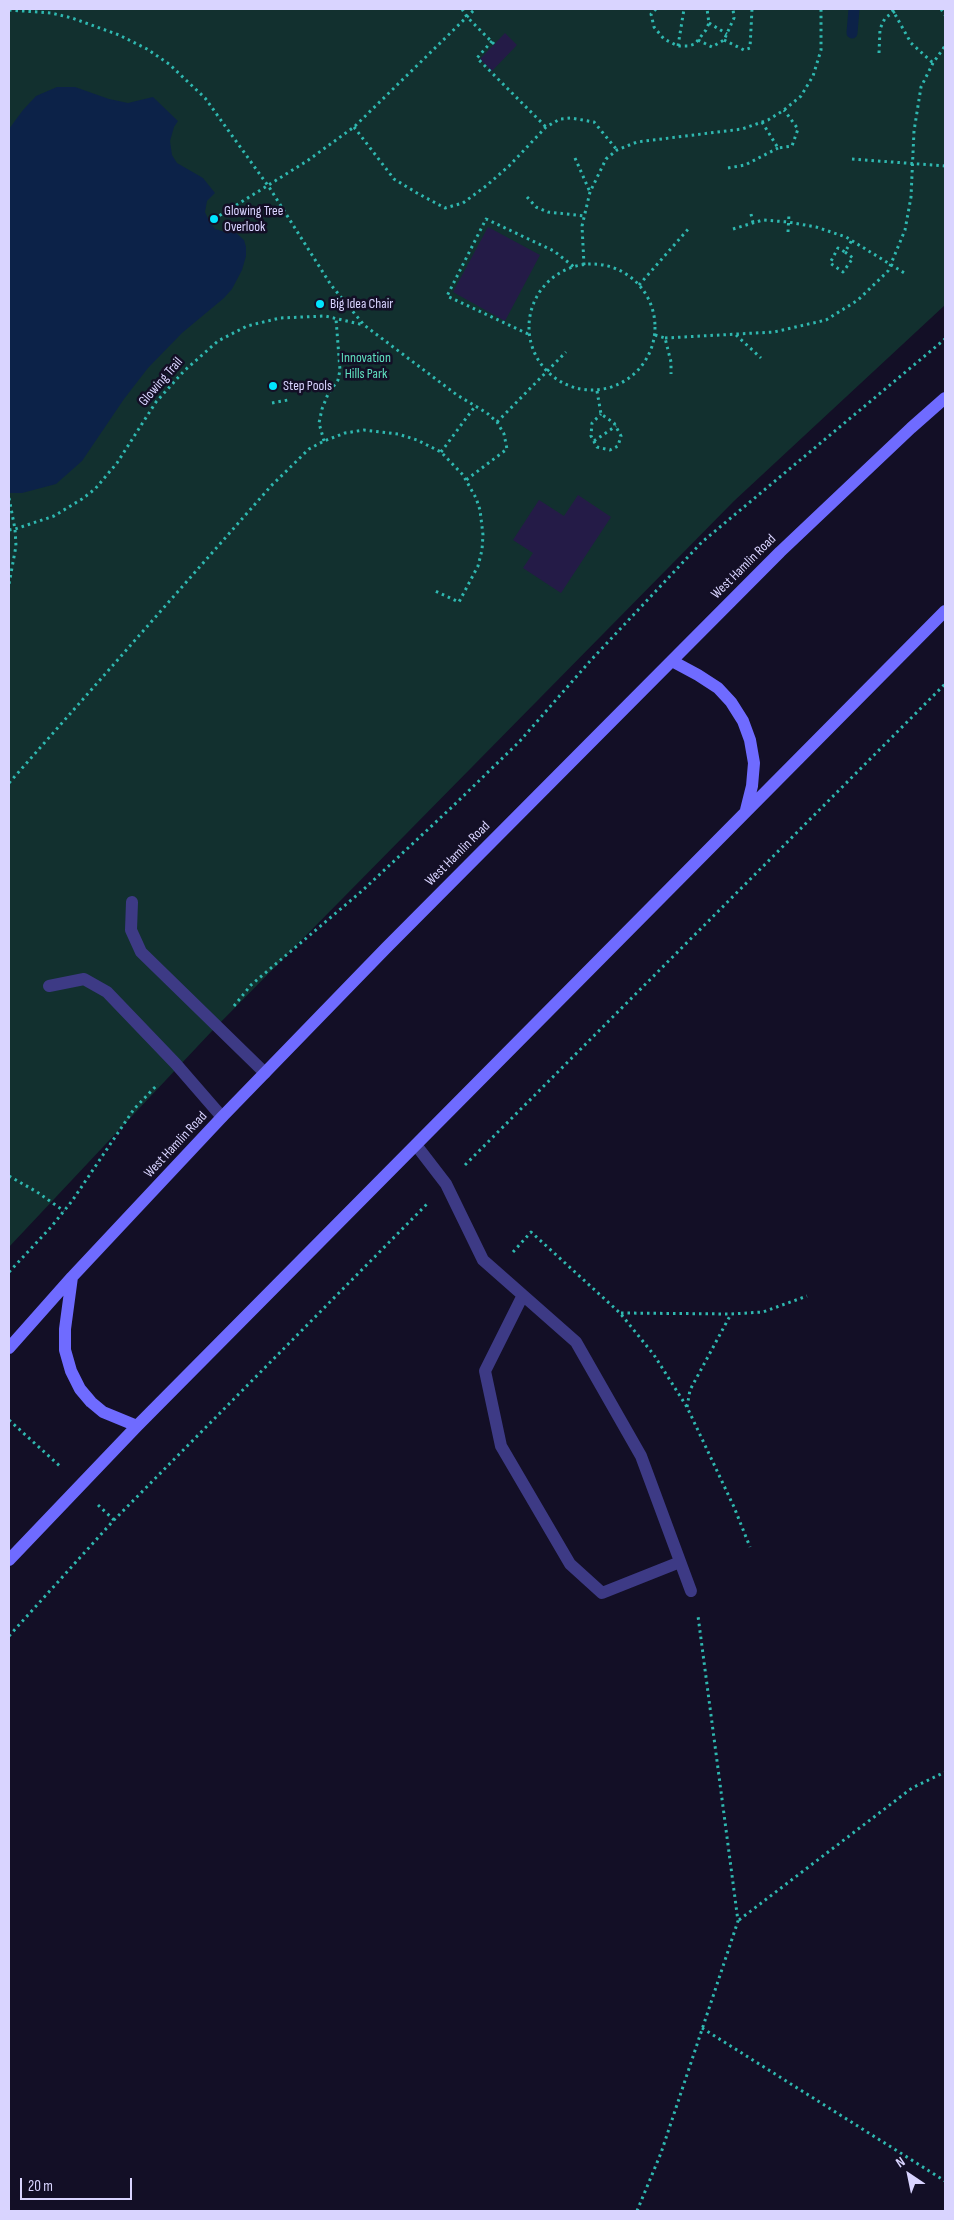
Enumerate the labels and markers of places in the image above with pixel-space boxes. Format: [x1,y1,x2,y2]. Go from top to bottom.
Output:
place label: Glowing Tree Overlook [224,203,283,236]
marker: Glowing Tree Overlook [208,213,220,225]
place label: Big Idea Chair [330,296,393,312]
marker: Big Idea Chair [314,298,326,310]
place label: Step Pools [283,378,332,394]
marker: Step Pools [267,380,279,392]

